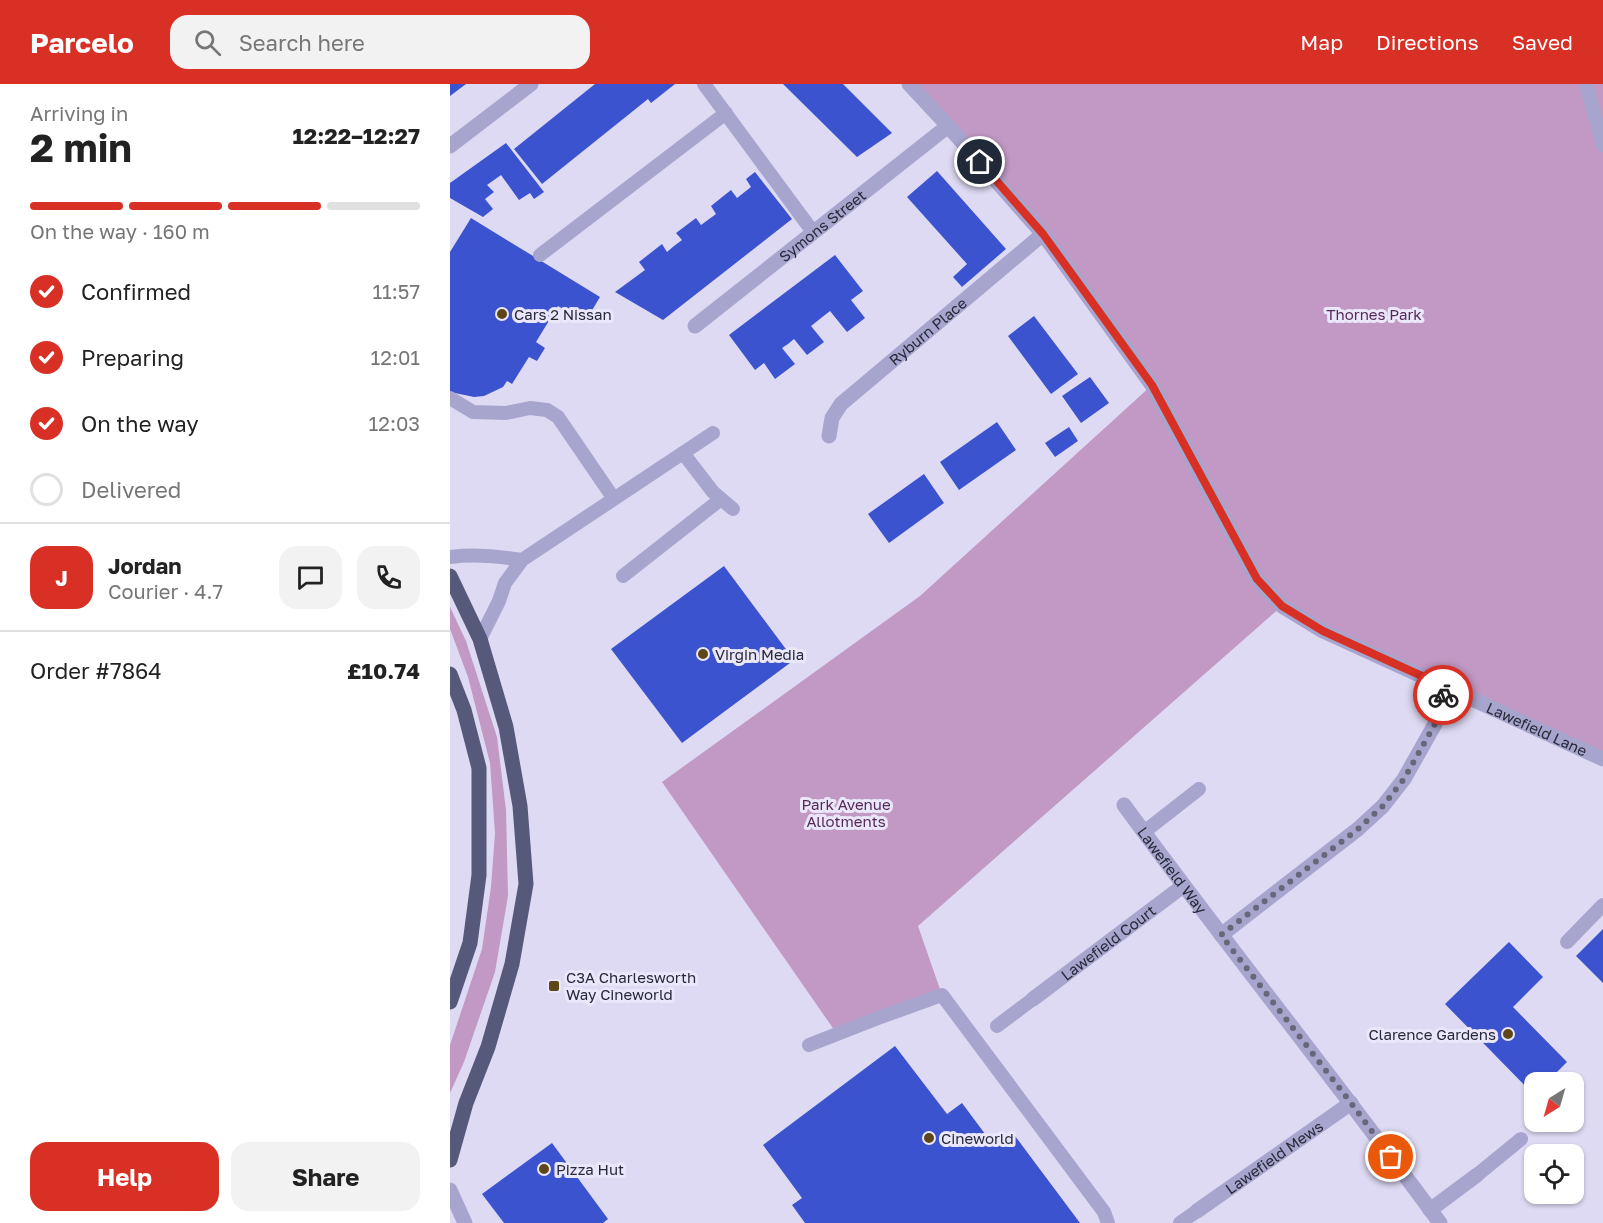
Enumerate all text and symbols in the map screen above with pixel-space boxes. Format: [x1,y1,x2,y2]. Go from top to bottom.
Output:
search box [170,15,590,69]
text: Parcelo [30,26,134,59]
icon: search [191,26,224,59]
text: Search here [239,29,365,56]
text: Map [1300,29,1343,55]
text: Directions [1376,29,1479,55]
text: Saved [1512,29,1573,55]
text: Arriving in [30,101,128,125]
text: 12:22–12:27 [293,122,420,149]
text: 2 min [30,124,132,171]
pin [954,136,1005,187]
icon: home [963,145,996,178]
street label: Symons Street [775,186,869,265]
text: On the way · 160 m [30,219,210,243]
icon: check [30,275,63,308]
text: Confirmed [81,278,191,305]
text: 11:57 [372,279,420,303]
street label: Ryburn Place [885,293,970,369]
place label: Cars 2 Nissan [514,305,612,323]
park label: Thornes Park [1326,305,1422,323]
marker: Cars 2 Nissan [495,307,509,321]
icon: check [30,341,63,374]
text: Preparing [81,344,184,371]
text: 12:01 [371,345,420,369]
icon: check [30,407,63,440]
text: On the way [81,410,199,437]
text: 12:03 [369,411,420,435]
text: Delivered [81,476,181,503]
button: chat [279,546,342,609]
button: phone [357,546,420,609]
text: Jordan [108,552,182,579]
text: J [55,564,68,591]
text: Courier · 4.7 [108,579,223,603]
place label: Virgin Media [715,645,804,663]
marker: Virgin Media [696,647,710,661]
text: Order #7864 [30,657,162,684]
text: £10.74 [347,657,420,684]
courier [1413,665,1473,725]
icon: bike [1427,679,1460,712]
street label: Lawefield Lane [1484,698,1590,760]
park label: Park Avenue Allotments [801,795,891,830]
street label: Lawefield Way [1134,823,1211,917]
street label: Lawefield Court [1057,901,1159,984]
place label: C3A Charlesworth Way Cineworld [566,968,696,1003]
marker: C3A Charlesworth Way Cineworld [547,979,561,993]
place label: Clarence Gardens [1368,1025,1496,1043]
marker: Clarence Gardens [1501,1027,1515,1041]
north arrow [1524,1072,1584,1132]
map controls [1524,1072,1584,1204]
street label: Lawefield Mews [1222,1117,1326,1197]
place label: Cineworld [941,1129,1014,1147]
marker: Cineworld [922,1131,936,1145]
pin [1365,1131,1416,1182]
icon: bag [1374,1140,1407,1173]
button: Help [30,1142,219,1211]
button: Share [231,1142,420,1211]
button: locate [1524,1144,1584,1204]
place label: Pizza Hut [556,1160,624,1178]
marker: Pizza Hut [537,1162,551,1176]

